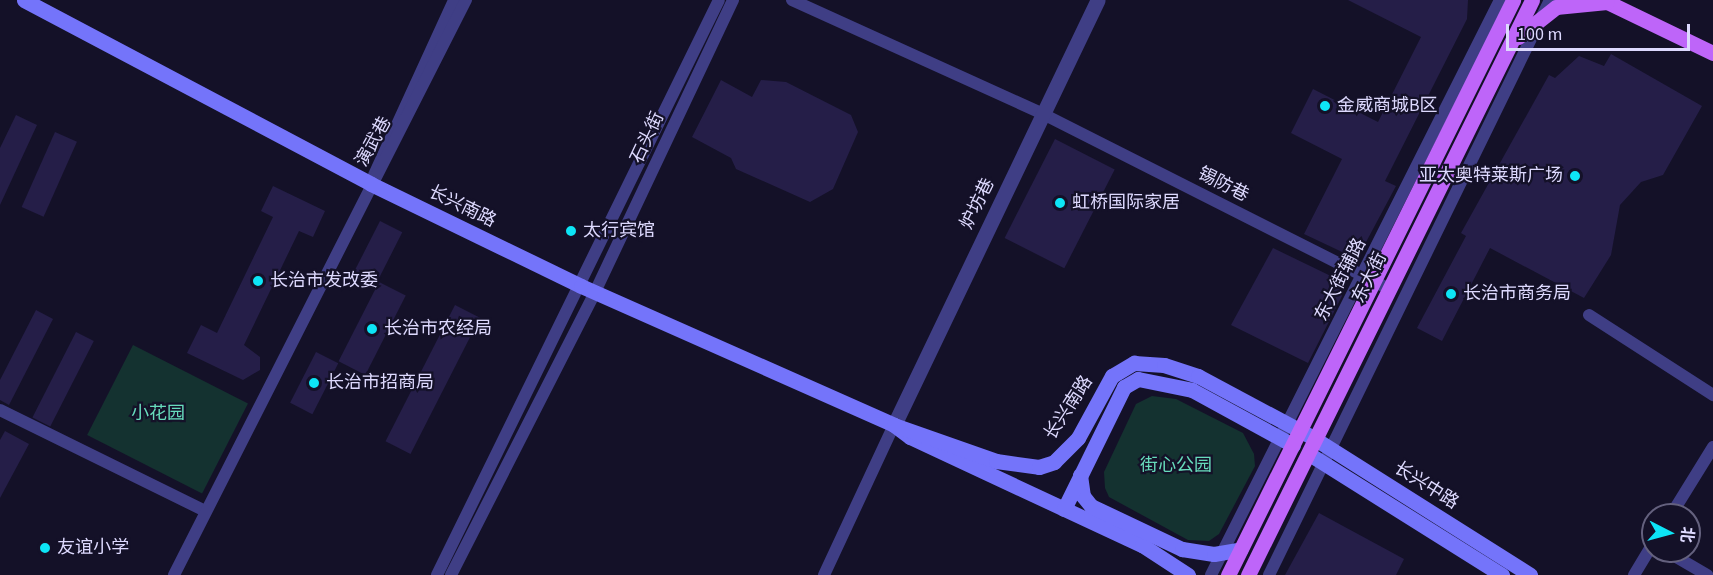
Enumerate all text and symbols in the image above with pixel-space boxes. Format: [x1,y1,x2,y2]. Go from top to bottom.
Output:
scale bar [1509,12,1694,50]
text: 100 m [1517,22,1562,47]
place label: 金威商城B区 [1337,95,1438,117]
marker: 金威商城B区 [1318,99,1332,113]
street label: 石头街 [627,109,669,167]
street label: 演武巷 [351,113,397,171]
street label: 锡防巷 [1194,163,1252,207]
place label: 亚太奥特莱斯广场 [1419,165,1563,187]
marker: 亚太奥特莱斯广场 [1568,169,1582,183]
street label: 炉坊巷 [956,175,1000,233]
street label: 长兴南路 [425,182,499,232]
place label: 虹桥国际家居 [1072,192,1180,214]
marker: 虹桥国际家居 [1053,196,1067,210]
place label: 太行宾馆 [583,220,655,242]
marker: 太行宾馆 [564,224,578,238]
street label: 东大街辅路 [1311,235,1371,325]
street label: 东大街 [1348,249,1392,307]
place label: 长治市发改委 [270,270,378,292]
marker: 长治市发改委 [251,274,265,288]
place label: 长治市商务局 [1463,283,1571,305]
marker: 长治市商务局 [1444,287,1458,301]
place label: 长治市农经局 [384,318,492,340]
marker: 长治市农经局 [365,322,379,336]
place label: 长治市招商局 [326,372,434,394]
street label: 长兴南路 [1040,372,1098,444]
marker: 长治市招商局 [307,376,321,390]
park label: 小花园 [131,403,185,425]
park label: 街心公园 [1140,455,1212,477]
street label: 长兴中路 [1390,458,1462,514]
north arrow [1641,503,1701,563]
text: 北 [1675,526,1699,544]
place label: 友谊小学 [57,537,129,559]
marker: 友谊小学 [38,541,52,555]

